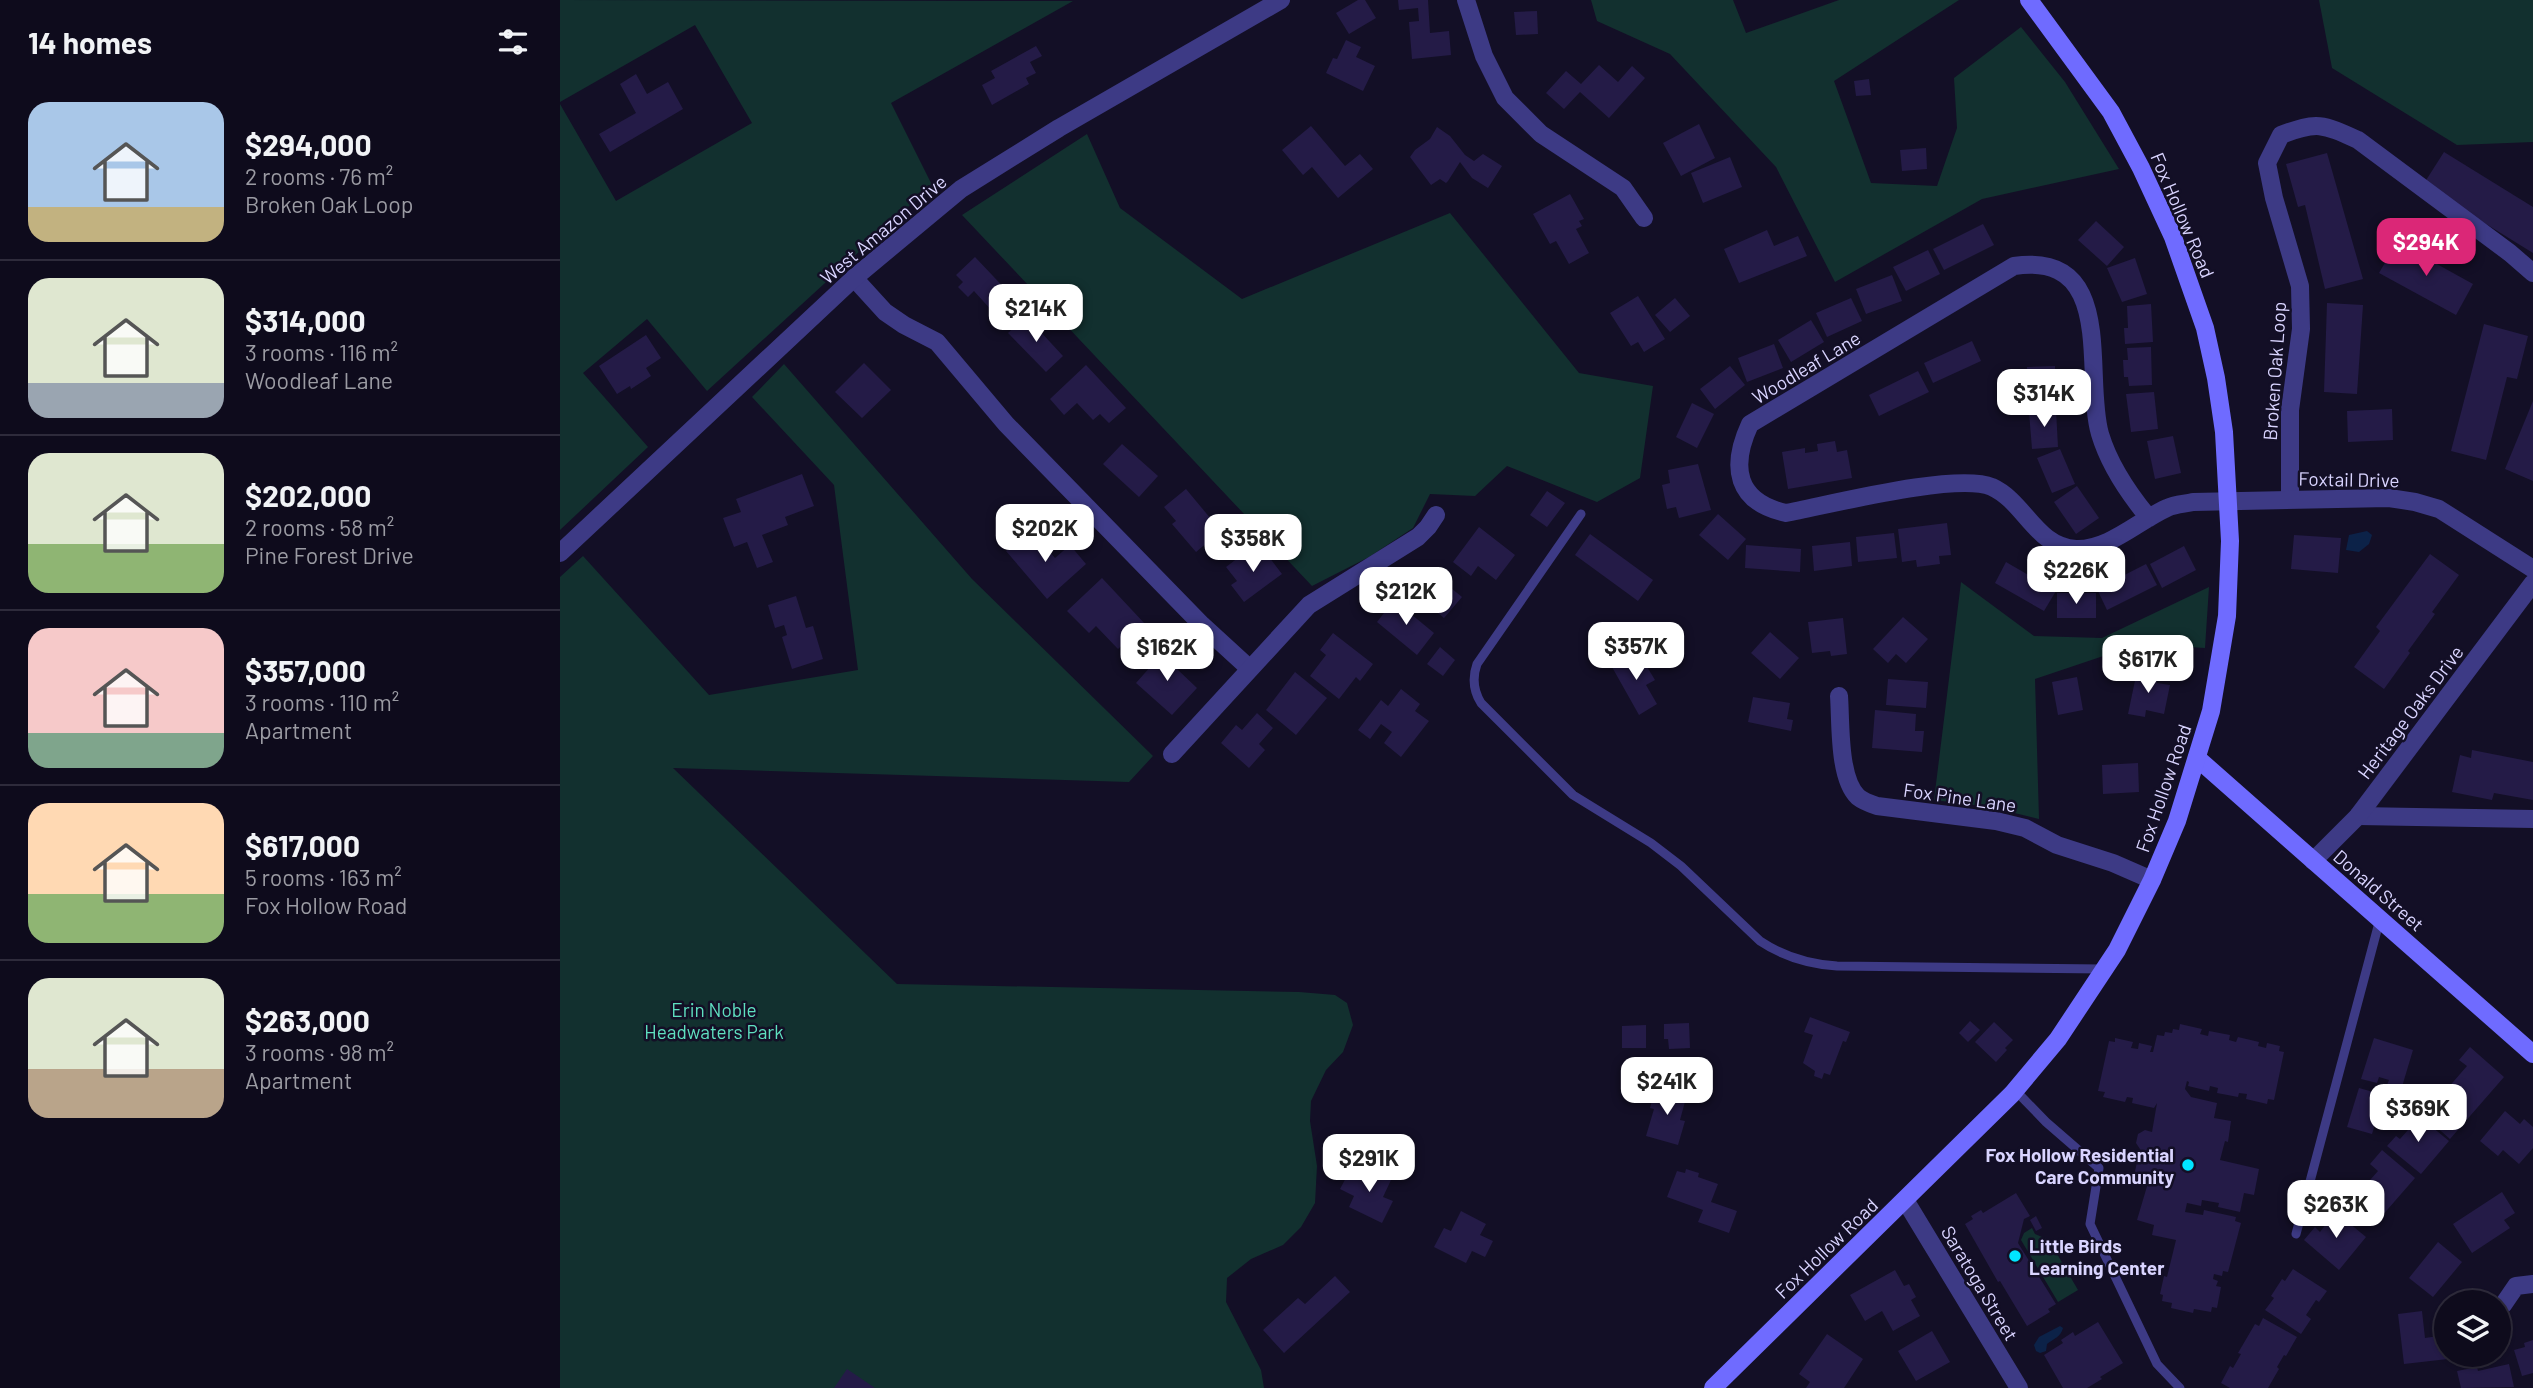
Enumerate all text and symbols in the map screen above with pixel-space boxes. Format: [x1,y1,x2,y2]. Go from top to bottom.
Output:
icon: filters [494,23,532,61]
text: 14 homes [28,24,152,60]
text: $294,000 [245,126,372,162]
icon: home [84,130,168,214]
street label: Fox Hollow Road [2146,149,2220,281]
text: 2 rooms · 76 m² [245,162,393,190]
street label: West Amazon Drive [815,170,951,288]
text: Broken Oak Loop [245,190,413,218]
pin: $294K [2377,218,2475,278]
text: $294K [2393,227,2459,255]
pin: $214K [987,284,1085,344]
text: $214K [1005,293,1067,321]
street label: Broken Oak Loop [2258,301,2290,441]
text: $314,000 [245,302,366,338]
icon: home [84,306,168,390]
street label: Woodleaf Lane [1748,326,1864,408]
text: 3 rooms · 116 m² [245,338,398,366]
text: Woodleaf Lane [245,366,393,394]
pin: $314K [1995,370,2093,429]
text: $314K [2013,378,2075,406]
street label: Foxtail Drive [2298,467,2400,491]
text: $202,000 [245,477,371,513]
icon: home [84,481,168,565]
pin: $202K [996,504,1094,564]
text: 2 rooms · 58 m² [245,513,394,541]
text: $202K [1012,513,1078,541]
pin: $358K [1204,514,1302,574]
text: $358K [1221,523,1285,551]
text: Pine Forest Drive [245,541,414,569]
pin: $226K [2027,546,2125,606]
text: $226K [2043,555,2109,583]
pin: $212K [1357,568,1455,627]
text: $212K [1375,576,1437,604]
pin: $357K [1587,622,1685,682]
pin: $162K [1118,624,1216,683]
text: $357K [1604,631,1668,659]
text: $162K [1137,632,1197,660]
pin: $617K [2099,636,2197,695]
street label: Heritage Oaks Drive [2352,641,2468,783]
text: $617K [2118,644,2178,672]
text: $357,000 [245,652,366,688]
icon: home [84,656,168,740]
text: 3 rooms · 110 m² [245,688,399,716]
text: Apartment [245,716,352,744]
street label: Fox Hollow Road [2130,721,2196,855]
street label: Fox Pine Lane [1902,778,2018,816]
text: $617,000 [245,827,360,863]
icon: home [84,831,168,915]
street label: Donald Street [2329,844,2429,936]
text: 5 rooms · 163 m² [245,863,402,891]
text: Fox Hollow Road [245,891,407,919]
park label: Erin Noble Headwaters Park [644,998,784,1043]
text: $263,000 [245,1002,370,1038]
icon: home [84,1006,168,1090]
text: 3 rooms · 98 m² [245,1038,394,1066]
pin: $241K [1618,1058,1716,1117]
text: Apartment [245,1066,352,1094]
text: $241K [1637,1066,1697,1094]
pin: $369K [2369,1084,2467,1144]
text: $369K [2386,1093,2450,1121]
pin: $291K [1320,1134,1418,1194]
text: $291K [1339,1143,1399,1171]
place label: Fox Hollow Residential Care Community [1985,1143,2174,1188]
marker: Fox Hollow Residential Care Community [2180,1157,2196,1173]
pin: $263K [2287,1180,2385,1240]
text: $263K [2303,1189,2369,1217]
street label: Fox Hollow Road [1770,1193,1882,1303]
street label: Saratoga Street [1937,1221,2023,1345]
place label: Little Birds Learning Center [2029,1234,2165,1279]
marker: Little Birds Learning Center [2007,1248,2023,1264]
map controls [2434,1290,2511,1367]
button: layers [2434,1290,2511,1367]

